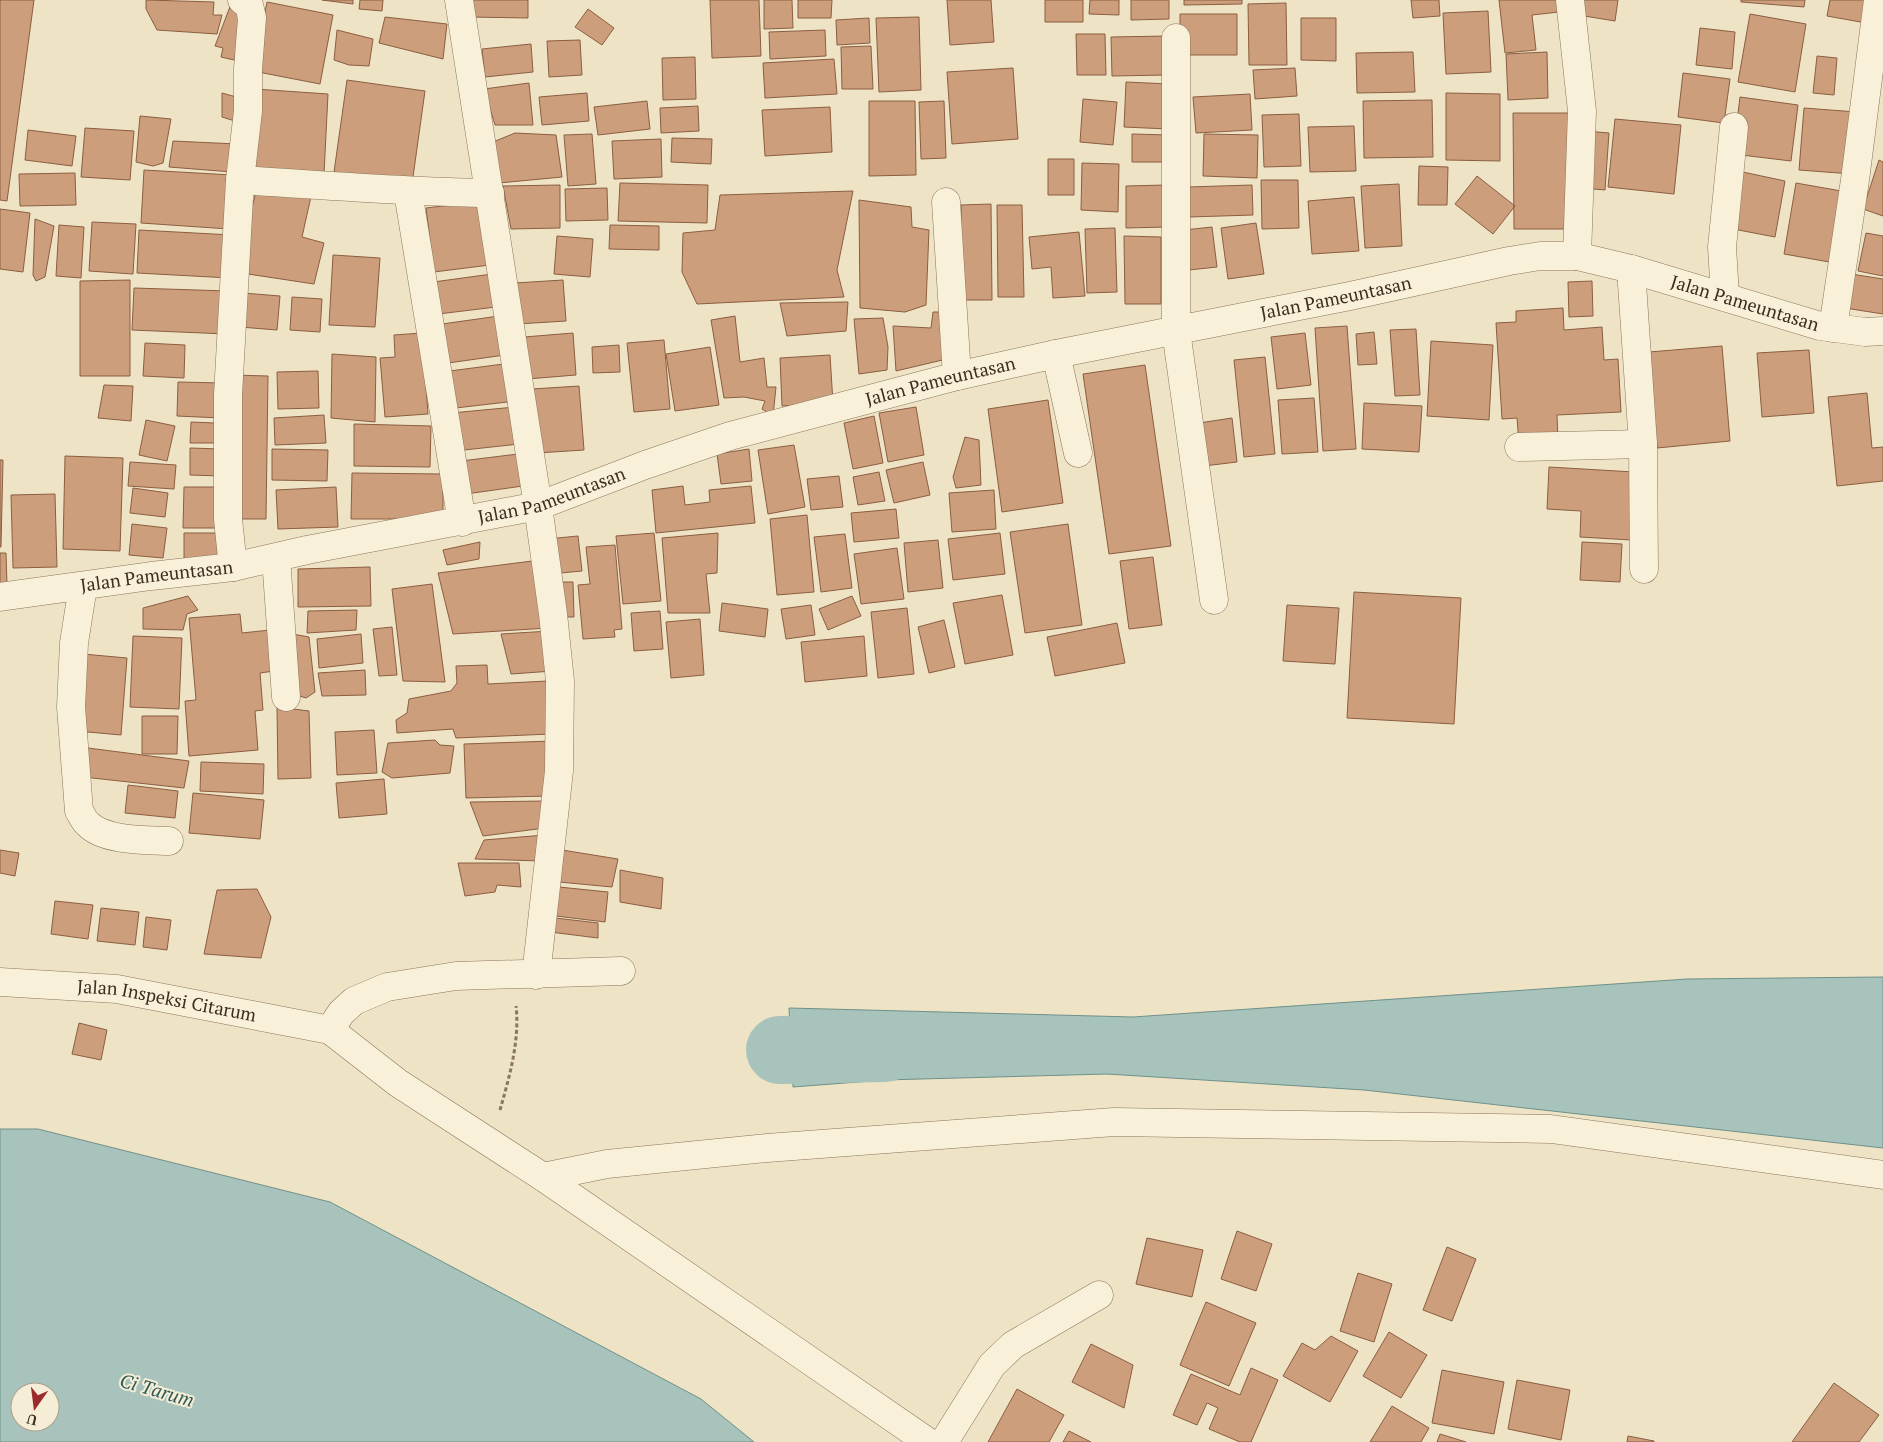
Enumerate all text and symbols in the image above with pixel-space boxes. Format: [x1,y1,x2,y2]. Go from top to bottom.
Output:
street label: Jalan Pameuntasan [1668,269,1822,336]
street label: Jalan Pameuntasan [1258,270,1414,324]
street label: Jalan Pameuntasan [863,350,1018,411]
street label: Jalan Pameuntasan [476,461,629,528]
street label: Jalan Pameuntasan [79,554,234,597]
street label: Jalan Inspeksi Citarum [76,974,259,1027]
water label: Ci Tarum [117,1367,197,1412]
north arrow [10,1382,60,1432]
text: U [25,1410,39,1431]

